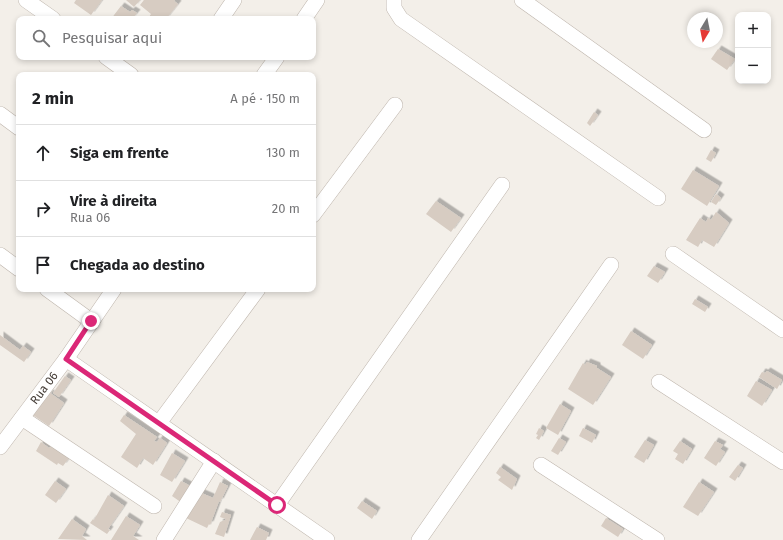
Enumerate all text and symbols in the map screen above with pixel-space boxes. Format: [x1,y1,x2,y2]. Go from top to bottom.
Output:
north arrow [687,12,723,48]
map controls [735,12,771,84]
button: + [735,12,771,48]
search box [16,16,316,60]
icon: search [30,27,52,49]
text: Pesquisar aqui [62,29,162,47]
button: − [735,48,771,84]
text: 2 min [32,88,74,109]
text: A pé · 150 m [230,91,300,106]
icon: ahead [32,142,54,164]
text: Siga em frente [70,144,169,162]
text: 130 m [266,145,300,160]
text: Vire à direita [70,192,157,210]
icon: right [32,198,54,220]
text: 20 m [272,201,300,216]
text: Rua 06 [70,210,110,225]
icon: arrive [32,254,54,276]
text: Chegada ao destino [70,256,205,274]
route end [82,312,100,330]
street label: Rua 06 [27,369,61,407]
route start [268,496,286,514]

